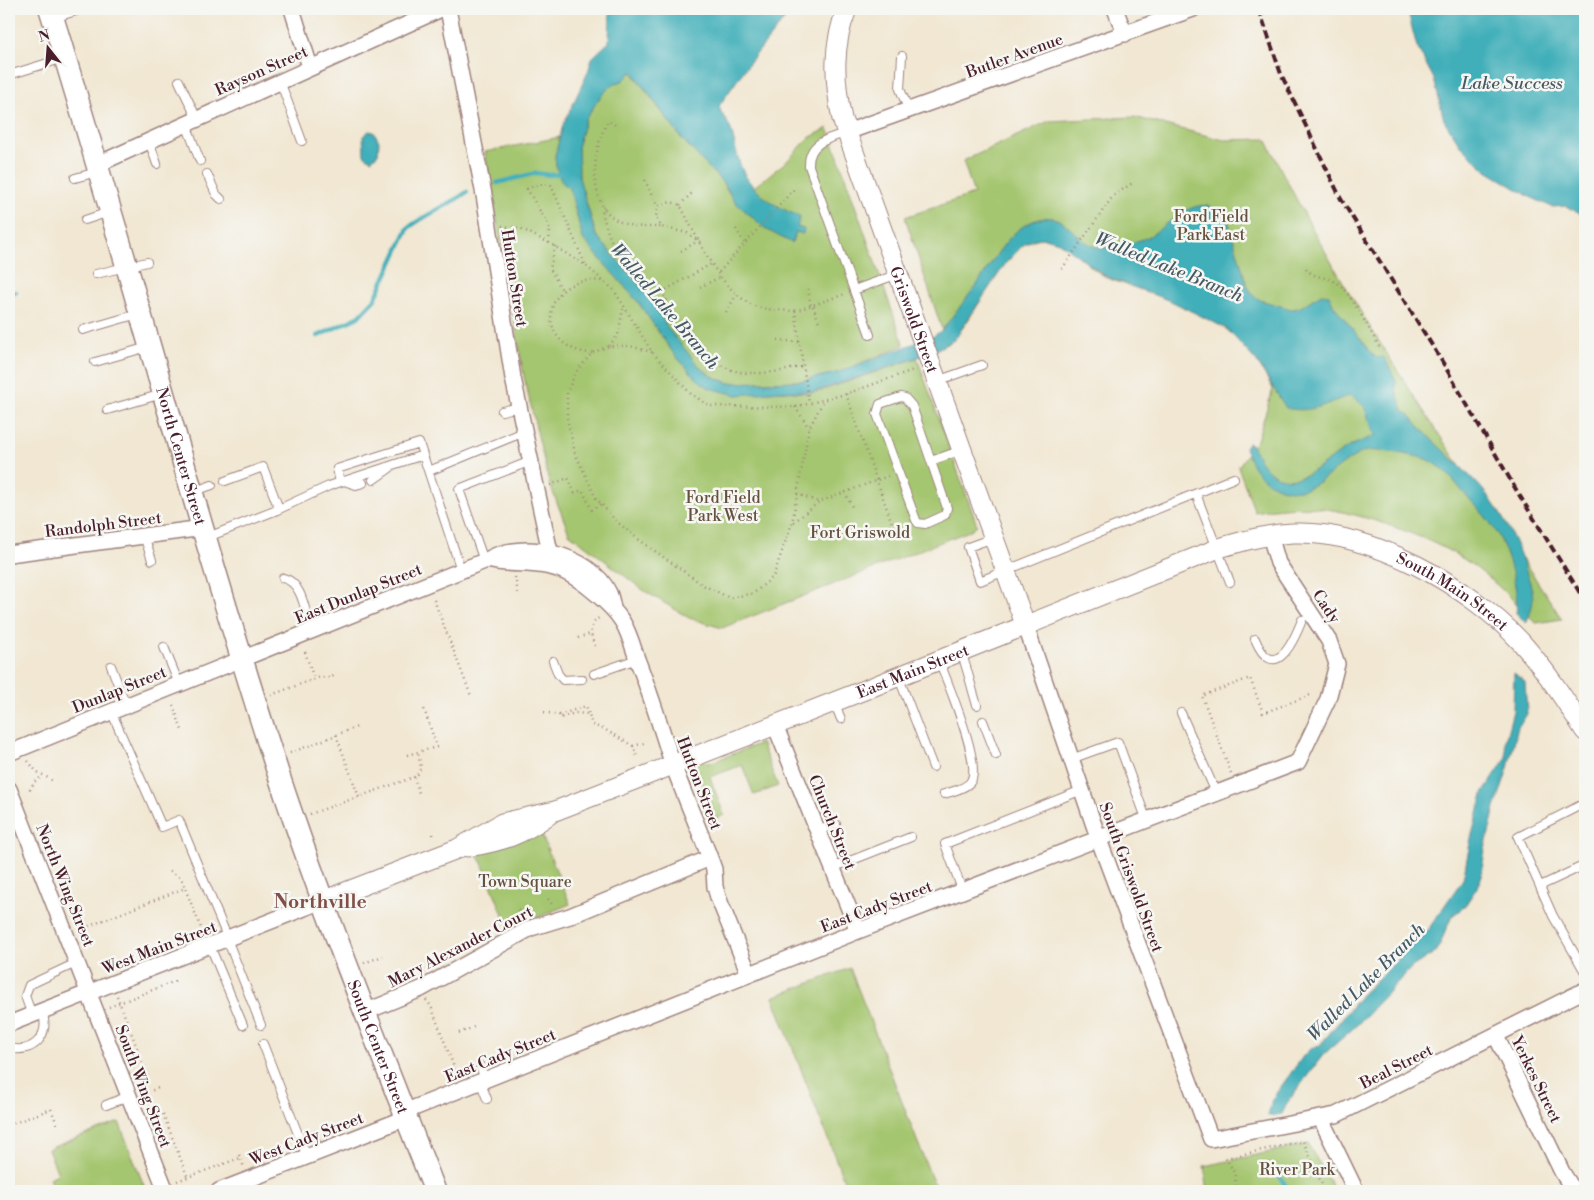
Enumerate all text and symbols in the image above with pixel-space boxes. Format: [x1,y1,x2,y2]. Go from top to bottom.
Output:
north arrow [22,22,72,72]
text: N [37,26,52,47]
street label: Butler Avenue [962,29,1066,83]
street label: Rayson Street [212,41,311,100]
water label: Lake Success [1460,72,1563,95]
park label: Ford Field Park East [1173,207,1249,245]
water label: Walled Lake Branch [1092,227,1247,308]
street label: Hutton Street [496,228,532,329]
water label: Walled Lake Branch [605,239,725,375]
street label: Griswold Street [885,264,942,376]
street label: North Center Street [151,385,210,528]
park label: Ford Field Park West [685,488,761,526]
street label: Randolph Street [44,508,163,542]
park label: Fort Griswold [810,523,910,543]
street label: South Main Street [1393,548,1512,635]
street label: East Dunlap Street [292,559,425,629]
street label: Cady [1308,586,1345,627]
street label: East Main Street [854,640,972,703]
street label: Dunlap Street [69,662,170,718]
street label: Hutton Street [672,734,726,833]
street label: Church Street [804,772,860,873]
street label: South Griswold Street [1095,800,1168,955]
street label: North Wing Street [31,821,99,950]
park label: Town Square [478,872,572,892]
street label: East Cady Street [818,876,935,937]
district label: Northville [273,890,367,914]
street label: Mary Alexander Court [385,901,537,992]
street label: West Main Street [98,917,220,979]
water label: Walled Lake Branch [1303,918,1431,1046]
street label: South Center Street [343,977,413,1117]
street label: South Wing Street [110,1022,176,1151]
street label: East Cady Street [442,1024,559,1087]
street label: Yerkes Street [1506,1032,1566,1126]
street label: Beal Street [1356,1040,1436,1094]
street label: West Cady Street [246,1108,367,1170]
park label: River Park [1259,1160,1336,1180]

